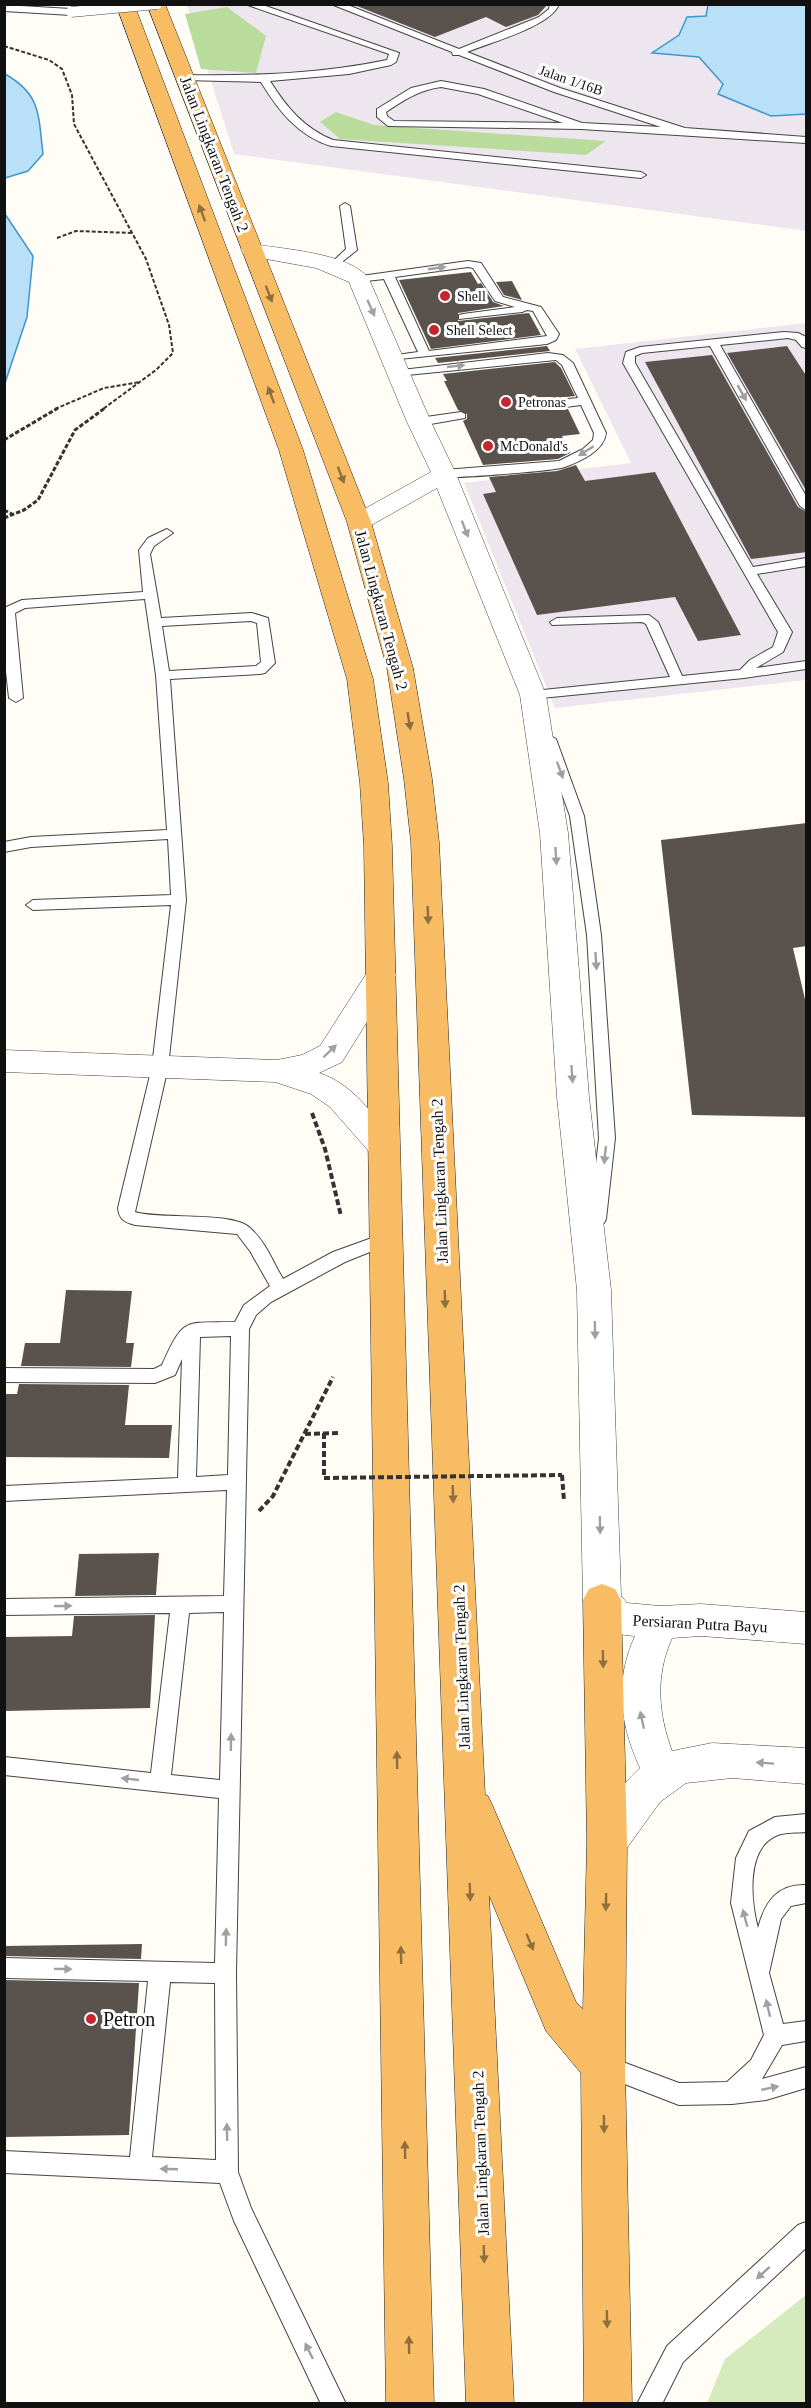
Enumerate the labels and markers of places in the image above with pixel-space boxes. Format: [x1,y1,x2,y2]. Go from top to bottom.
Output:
marker: Shell [438,289,452,303]
place label: Shell [457,289,486,304]
marker: Shell Select [427,323,441,337]
place label: Shell Select [446,323,513,338]
marker: Petronas [499,395,513,409]
place label: Petronas [518,395,566,410]
marker: McDonald's [481,439,495,453]
place label: McDonald's [500,439,568,454]
place label: Petron [103,2008,155,2030]
marker: Petron [84,2012,98,2026]

